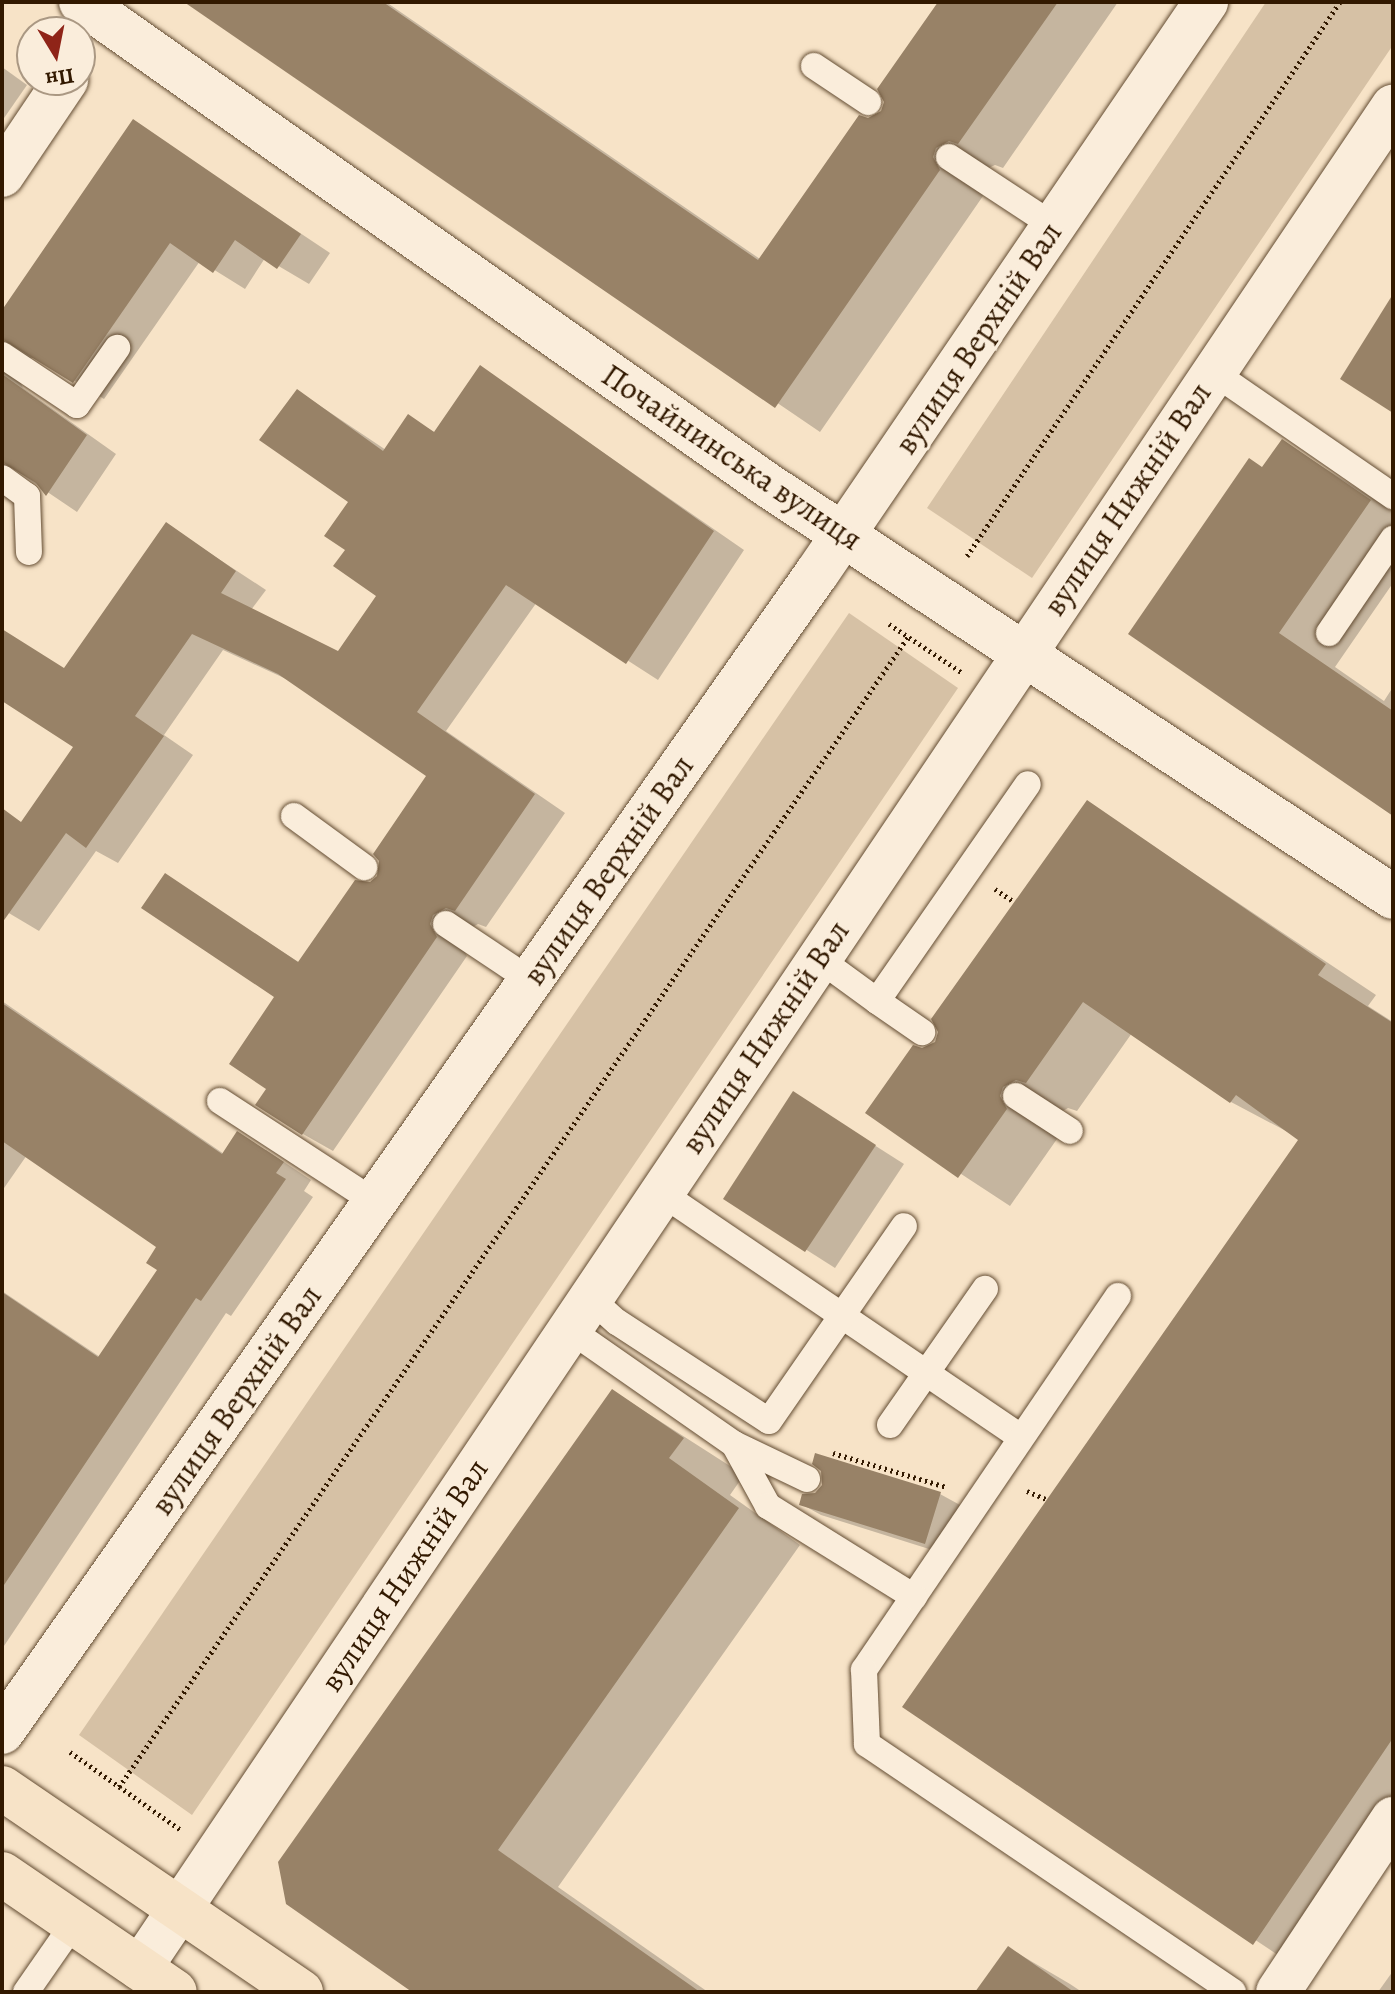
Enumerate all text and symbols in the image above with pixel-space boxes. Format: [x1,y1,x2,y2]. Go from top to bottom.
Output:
north arrow [16,16,96,96]
text: Пн [43,60,77,95]
street label: вулиця Верхній Вал [886,215,1070,461]
street label: Почайнинська вулиця [595,356,869,558]
street label: вулиця Нижній Вал [1035,375,1219,623]
street label: вулиця Верхній Вал [514,748,702,992]
street label: вулиця Нижній Вал [673,913,857,1161]
street label: вулиця Верхній Вал [142,1278,330,1522]
street label: вулиця Нижній Вал [312,1451,496,1699]

